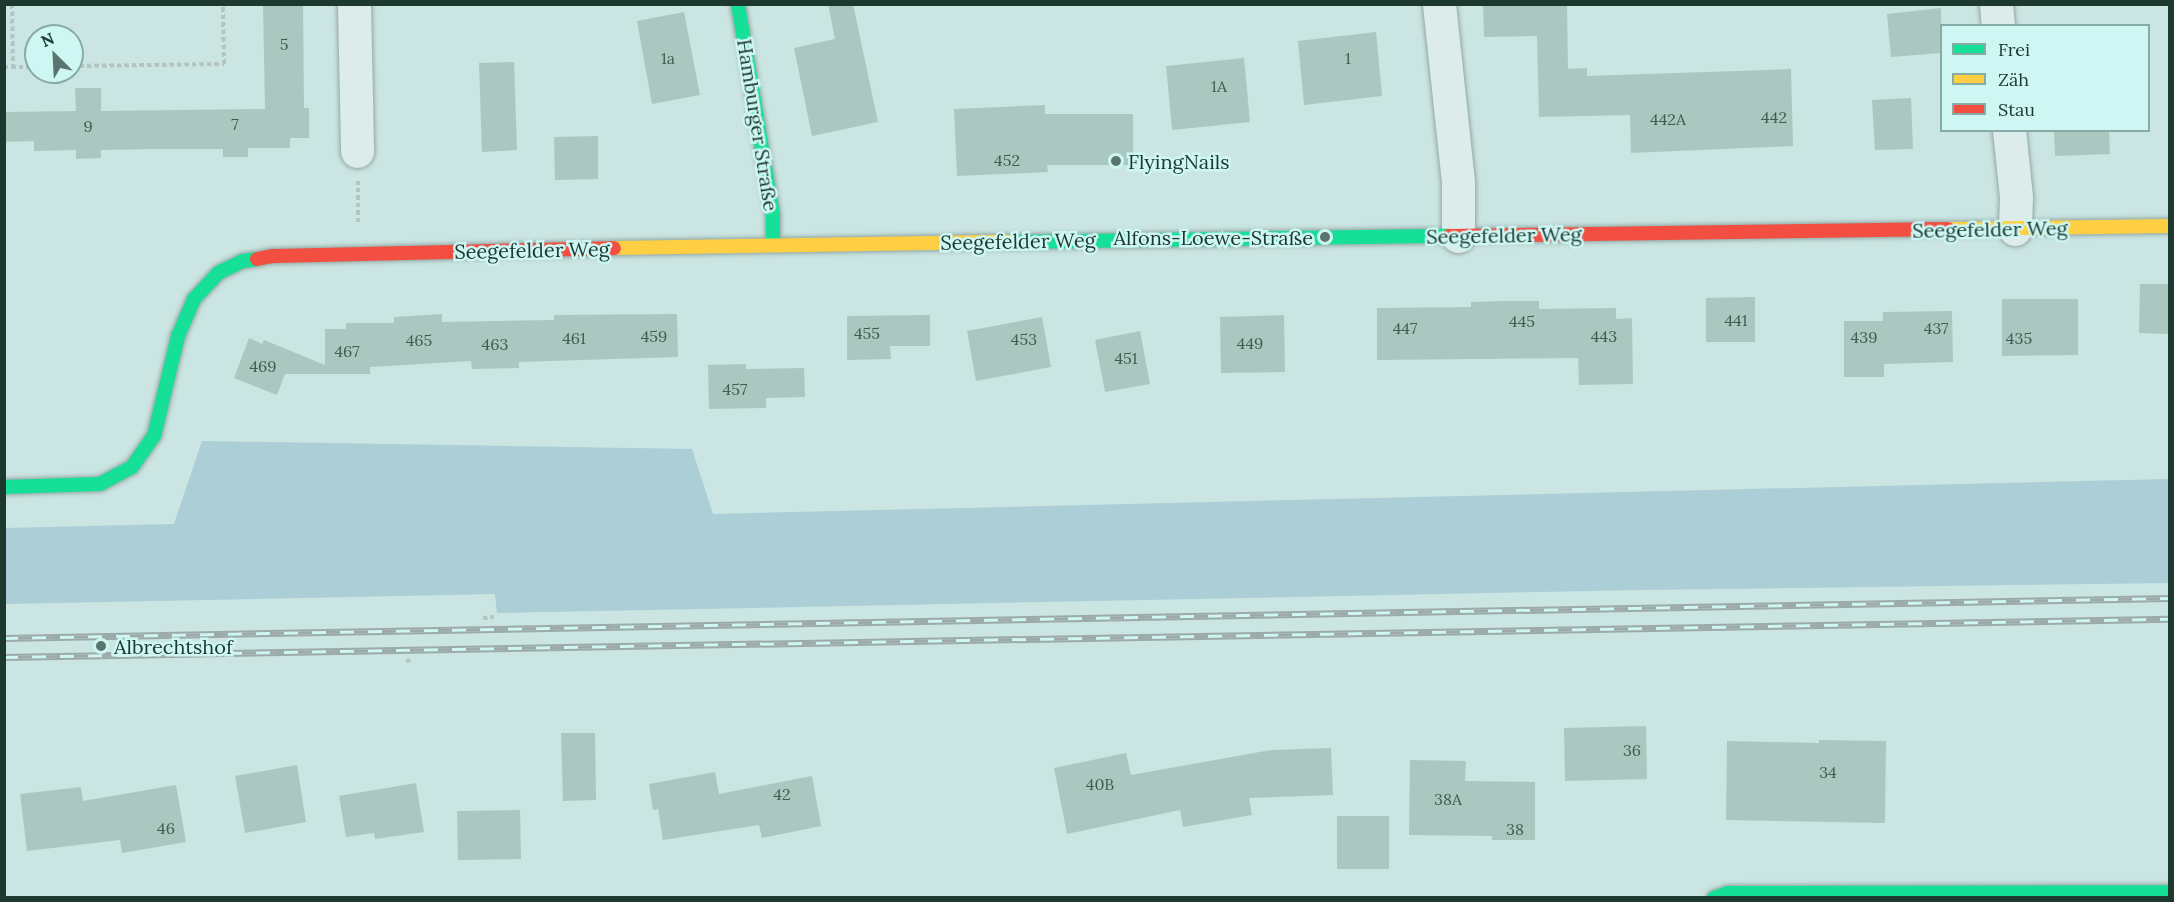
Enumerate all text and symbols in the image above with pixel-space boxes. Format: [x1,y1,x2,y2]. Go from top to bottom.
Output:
north arrow [24,24,84,84]
legend [1940,24,2150,132]
text: N [38,28,57,51]
house number: 5 [280,34,288,54]
street label: Hamburger Straße [733,37,783,213]
text: Frei [1998,38,2030,61]
house number: 1a [661,48,675,68]
house number: 1 [1345,48,1351,68]
text: Zäh [1998,68,2029,91]
house number: 1A [1211,76,1227,96]
text: Stau [1998,98,2035,121]
house number: 442 [1761,107,1787,127]
house number: 442A [1650,109,1686,129]
house number: 7 [231,114,239,134]
house number: 9 [83,116,93,136]
place label: FlyingNails [1128,149,1229,173]
house number: 452 [994,150,1020,170]
marker: FlyingNails [1109,154,1123,168]
street label: Seegefelder Weg [1912,216,2068,242]
street label: Seegefelder Weg [1426,222,1582,248]
place label: Alfons-Loewe-Straße [1113,225,1313,249]
street label: Seegefelder Weg [940,228,1096,254]
marker: Alfons-Loewe-Straße [1318,230,1332,244]
street label: Seegefelder Weg [454,237,610,263]
house number: 441 [1724,310,1748,330]
house number: 445 [1509,311,1535,331]
house number: 447 [1393,318,1417,338]
house number: 437 [1924,318,1948,338]
house number: 455 [854,323,880,343]
house number: 459 [641,326,667,346]
house number: 443 [1591,326,1617,346]
house number: 439 [1851,327,1877,347]
house number: 461 [562,328,586,348]
house number: 435 [2006,328,2032,348]
house number: 453 [1011,329,1037,349]
house number: 465 [406,330,432,350]
house number: 449 [1237,333,1263,353]
house number: 463 [482,334,508,354]
house number: 467 [334,341,360,361]
house number: 451 [1114,348,1138,368]
house number: 469 [249,356,277,376]
house number: 457 [723,379,747,399]
place label: Albrechtshof [114,634,233,658]
marker: Albrechtshof [92,637,110,655]
house number: 36 [1623,740,1641,760]
house number: 34 [1819,762,1837,782]
house number: 40B [1086,774,1114,794]
house number: 42 [773,784,791,804]
house number: 38A [1434,789,1462,809]
house number: 46 [157,818,175,838]
house number: 38 [1506,819,1524,839]

